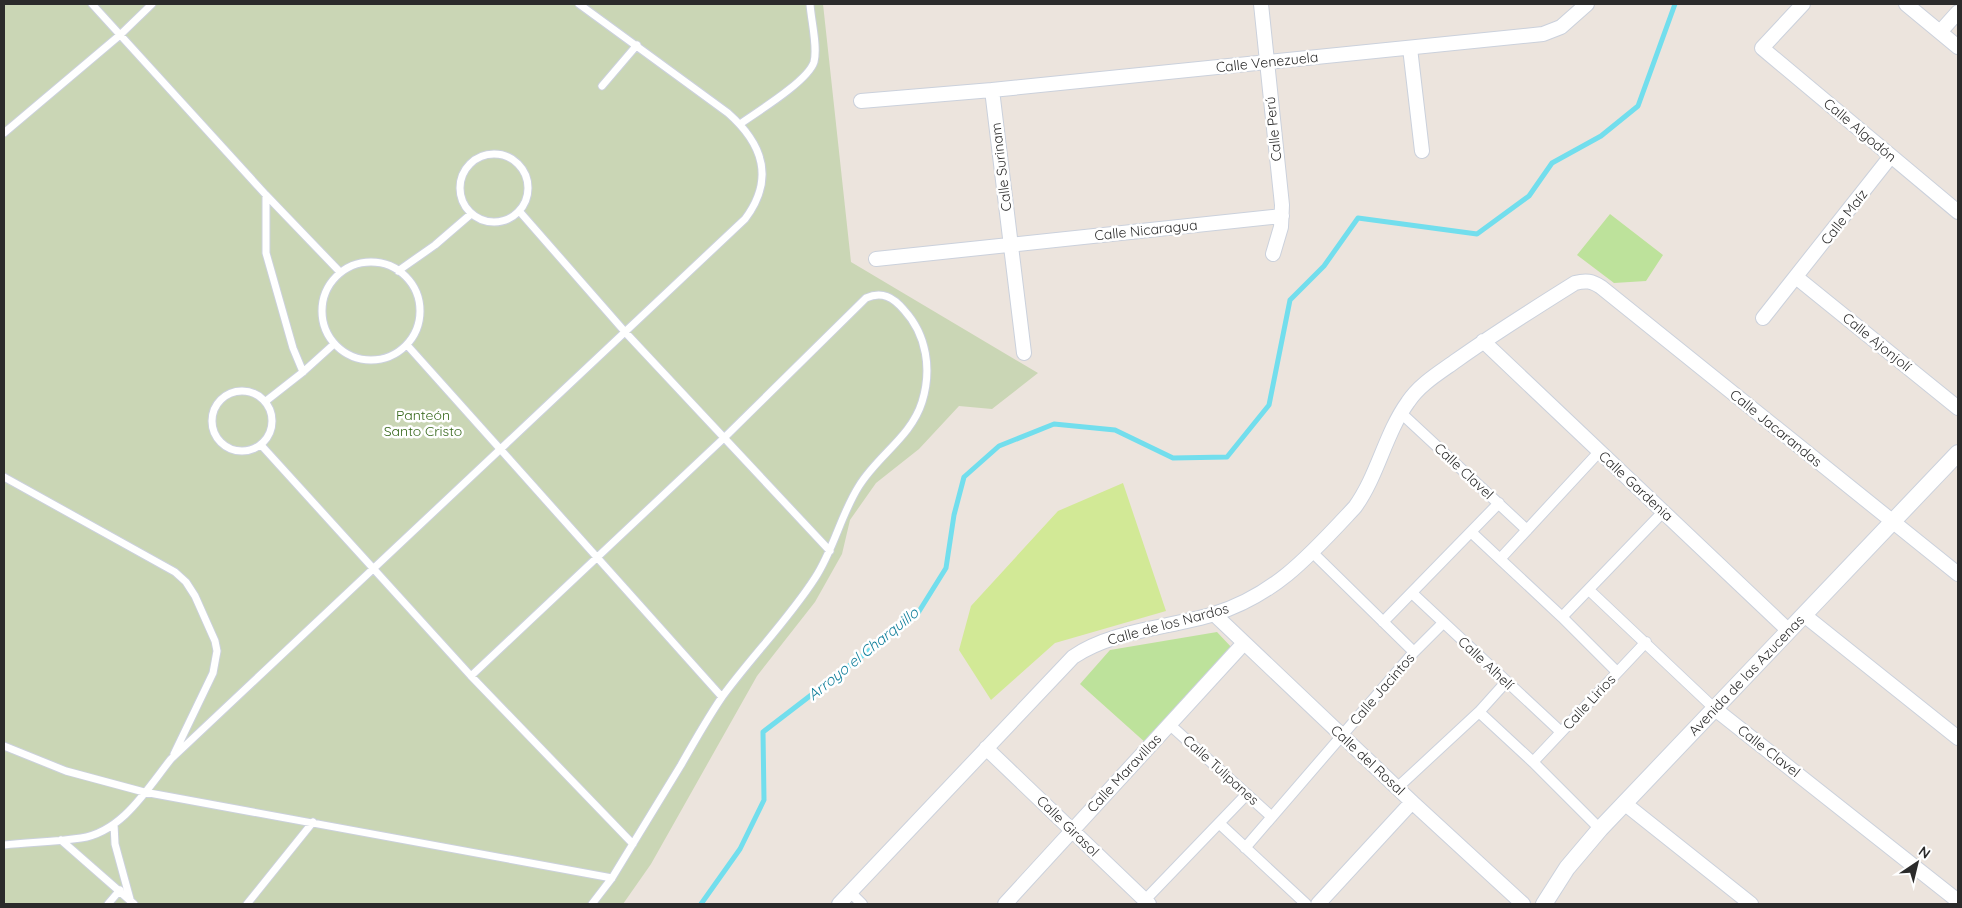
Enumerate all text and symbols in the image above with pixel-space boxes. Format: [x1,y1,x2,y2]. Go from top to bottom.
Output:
street label: Calle Venezuela [1215,48,1319,76]
street label: Calle Algodón [1820,94,1900,166]
street label: Calle Perú [1261,96,1285,162]
street label: Calle Surinam [987,122,1015,212]
street label: Calle Maíz [1817,185,1871,248]
street label: Calle Nicaragua [1094,216,1198,244]
street label: Calle Ajonjolí [1839,309,1915,375]
street label: Calle Jacarandas [1726,385,1826,471]
park label: Panteón Santo Cristo [384,406,462,440]
street label: Calle Clavel [1431,439,1497,503]
street label: Calle Gardenia [1595,447,1677,525]
street label: Calle de los Nardos [1105,599,1231,649]
water label: Arroyo el Charquillo [803,602,923,704]
street label: Avenida de las Azucenas [1685,611,1808,740]
street label: Calle Alhelí [1454,633,1518,693]
street label: Calle Jacintos [1346,649,1418,729]
street label: Calle Lirios [1559,670,1619,734]
street label: Calle del Rosal [1327,721,1409,799]
street label: Calle Clavel [1734,721,1804,781]
street label: Calle Maravillas [1083,730,1165,816]
street label: Calle Tulipanes [1179,731,1263,809]
street label: Calle Girasol [1033,792,1103,860]
north arrow [1892,838,1942,888]
text: N [1915,842,1934,863]

